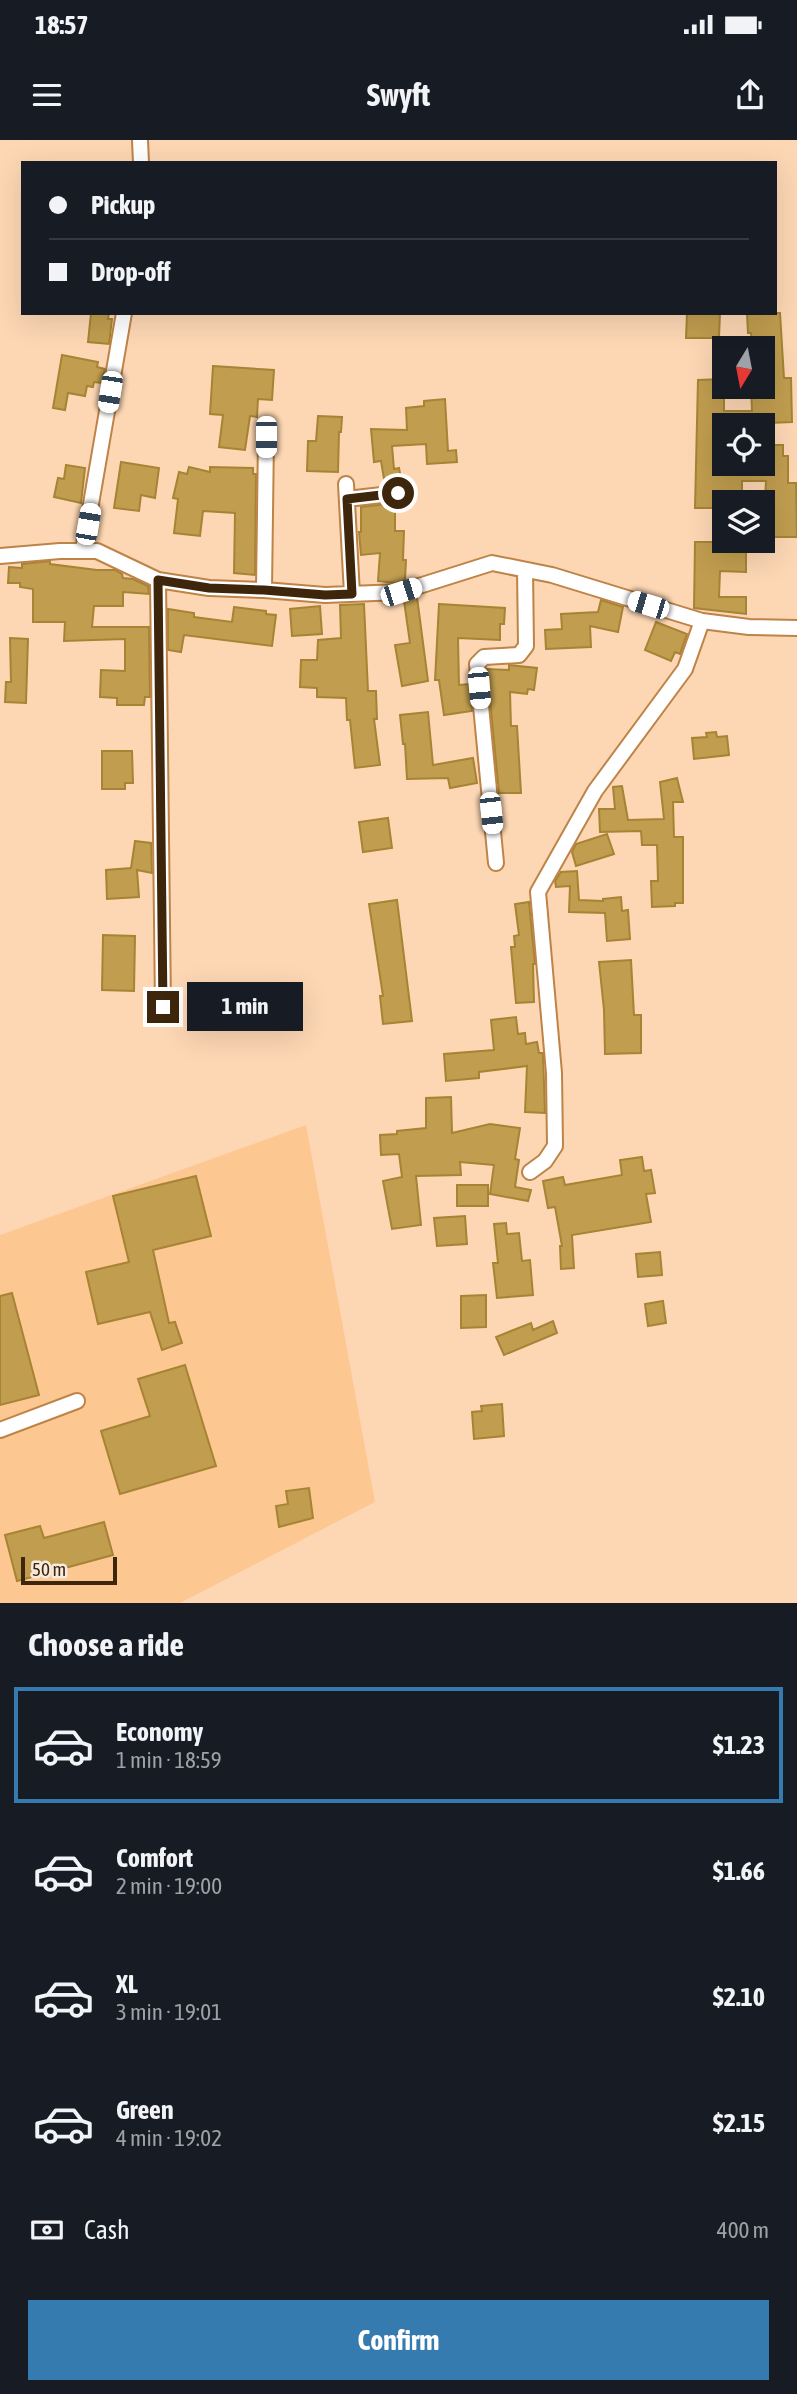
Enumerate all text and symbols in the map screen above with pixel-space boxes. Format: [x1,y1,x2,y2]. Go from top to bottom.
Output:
text: 18:57 [35,10,89,40]
icon: menu [28,76,66,114]
text: Swyft [367,76,430,113]
icon: share [731,76,769,114]
text: Pickup [91,190,155,220]
text: Drop-off [91,257,171,287]
north arrow [712,336,775,399]
map controls [712,336,775,553]
car [97,370,124,414]
button: locate [712,413,775,476]
car [256,416,277,458]
route start [382,477,414,509]
button: layers [712,490,775,553]
car [75,501,102,547]
car [378,576,425,608]
car [625,589,672,621]
car [467,666,492,710]
car [479,791,504,835]
callout: 1 min [188,982,303,1032]
route end [147,991,179,1023]
text: 1 min [222,993,268,1019]
scale bar [21,1554,117,1586]
text: 50 m [32,1558,66,1580]
text: Choose a ride [28,1626,184,1663]
icon: car [32,1714,95,1777]
text: Economy [116,1717,203,1747]
text: $1.23 [713,1730,765,1760]
text: 1 min · 18:59 [116,1747,222,1773]
icon: car [32,1840,95,1903]
text: Comfort [116,1843,193,1873]
text: $1.66 [713,1856,765,1886]
text: 2 min · 19:00 [116,1873,222,1899]
icon: car [32,1966,95,2029]
text: XL [116,1969,138,1999]
text: $2.10 [713,1982,765,2012]
text: 3 min · 19:01 [116,1999,222,2025]
icon: car [32,2092,95,2155]
text: Green [116,2095,174,2125]
text: $2.15 [713,2108,765,2138]
text: 4 min · 19:02 [116,2125,222,2151]
icon: cash [28,2211,66,2249]
text: Cash [84,2215,130,2245]
text: 400 m [717,2217,769,2243]
button: Confirm [28,2300,769,2380]

